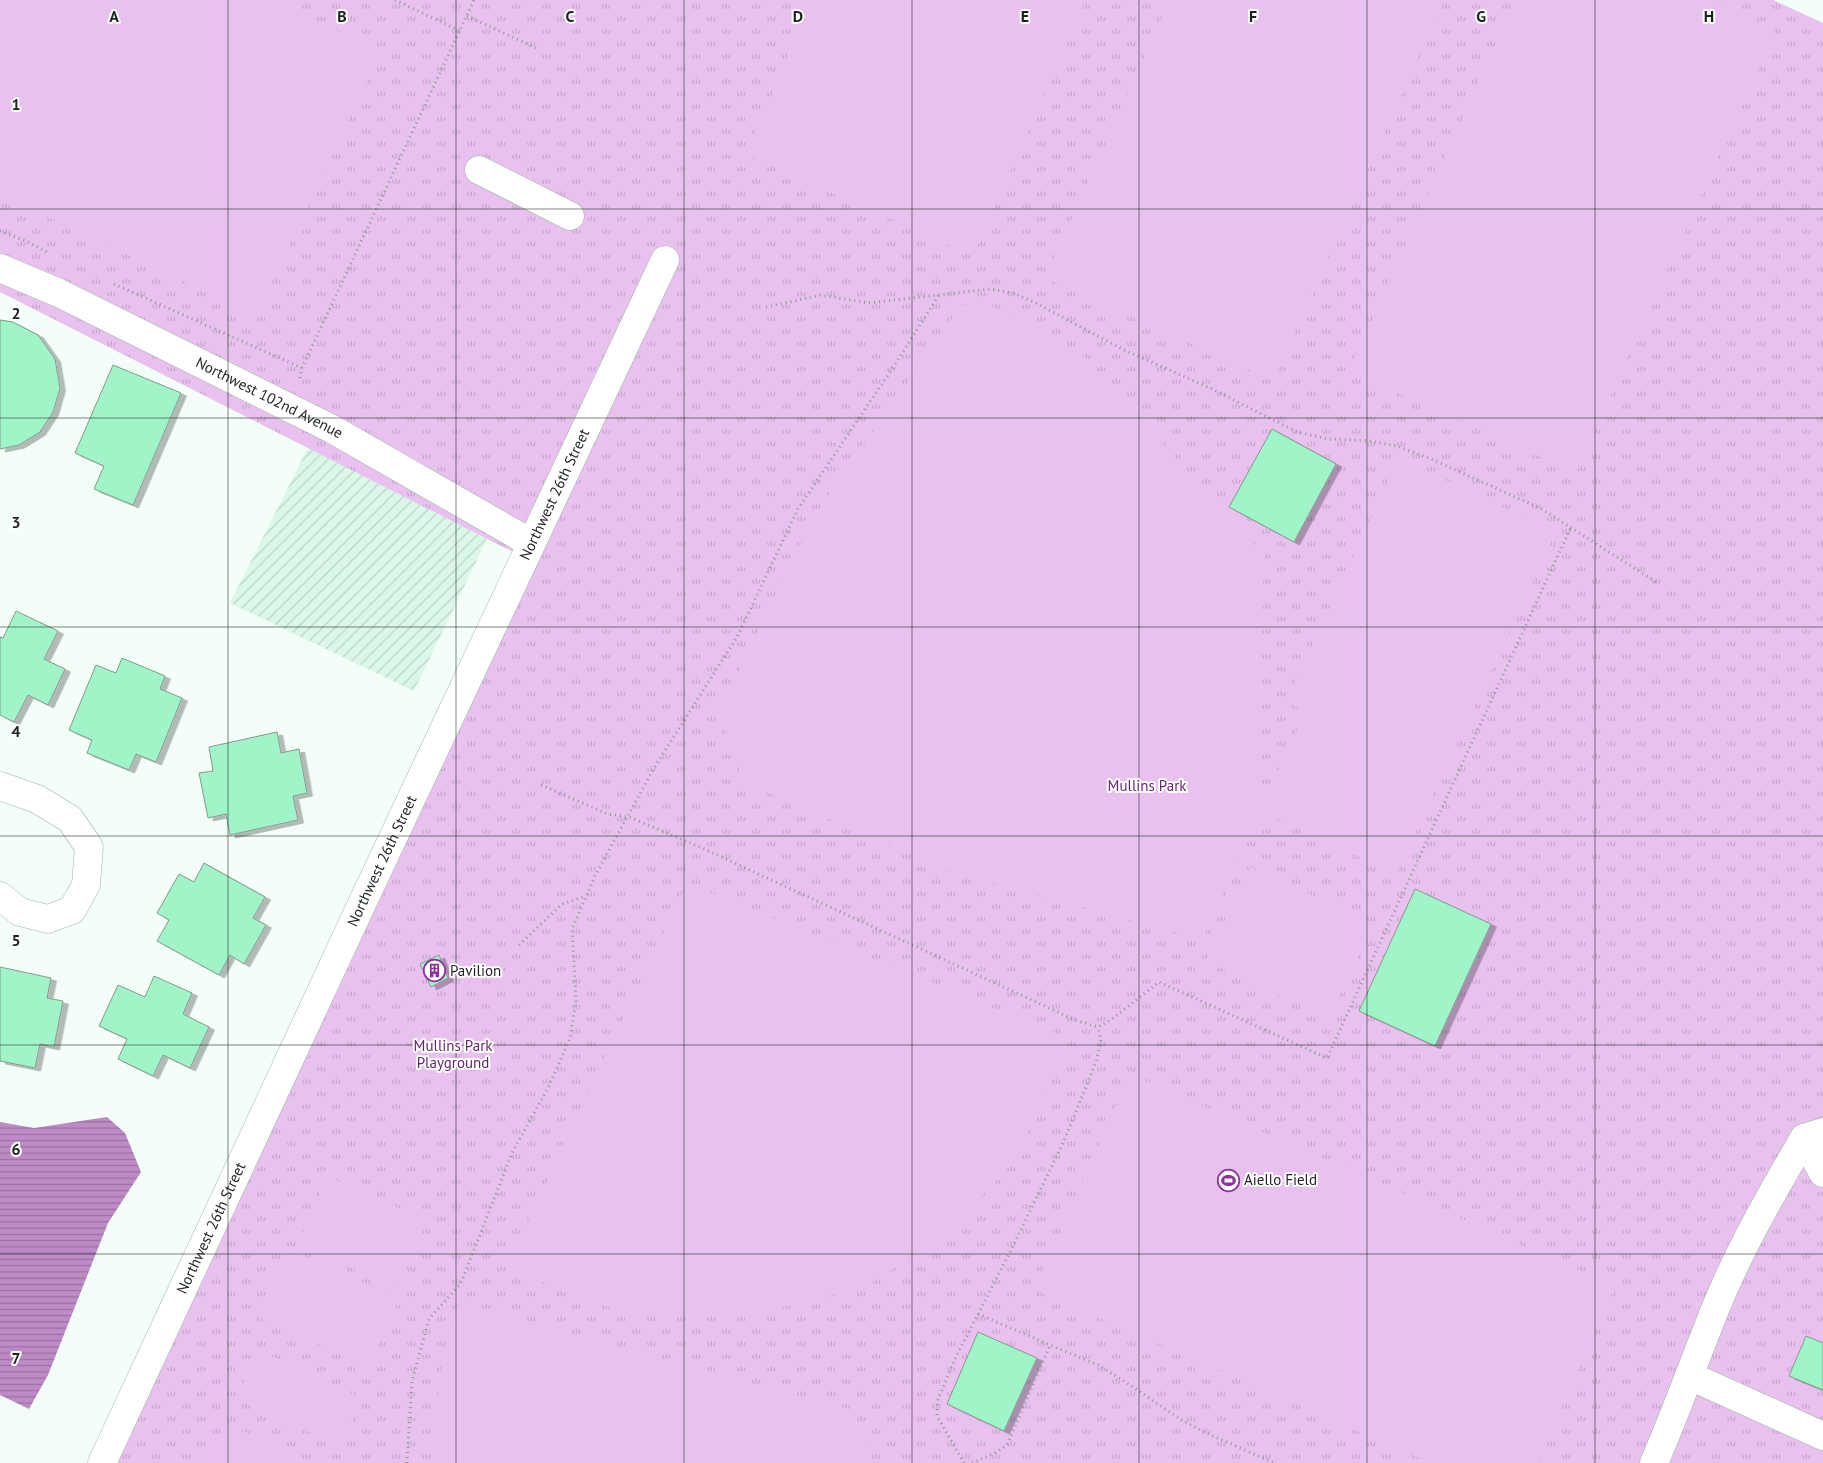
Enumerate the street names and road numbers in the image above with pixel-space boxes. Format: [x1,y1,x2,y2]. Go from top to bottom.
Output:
street label: Northwest 102nd Avenue [193,353,347,442]
street label: Northwest 26th Street [515,426,593,563]
street label: Northwest 26th Street [343,792,421,929]
street label: Northwest 26th Street [172,1159,249,1297]

